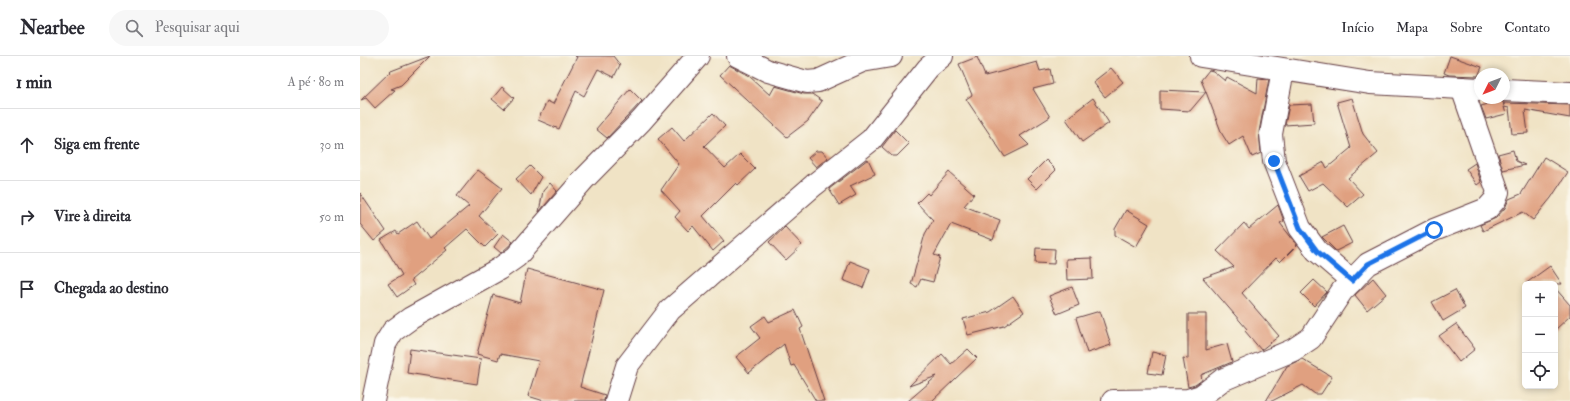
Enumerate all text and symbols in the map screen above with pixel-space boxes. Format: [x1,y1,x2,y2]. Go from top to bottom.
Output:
search box [109,10,389,46]
text: Nearbee [20,16,85,40]
icon: search [123,17,145,39]
text: Pesquisar aqui [155,18,240,37]
text: Início [1341,19,1374,36]
text: Mapa [1396,19,1428,36]
text: Sobre [1450,19,1482,36]
text: Contato [1504,19,1550,36]
north arrow [1474,68,1510,104]
text: 1 min [16,72,52,93]
text: A pé · 80 m [287,74,344,90]
icon: ahead [16,134,38,156]
text: Siga em frente [54,135,140,154]
text: 30 m [320,137,344,153]
route end [1265,152,1283,170]
icon: right [16,206,38,228]
text: Vire à direita [54,207,131,226]
text: 50 m [319,209,344,225]
route start [1425,221,1443,239]
icon: arrive [16,278,38,300]
text: Chegada ao destino [54,279,169,298]
map controls [1522,281,1558,389]
button: + [1522,281,1558,317]
button: − [1522,317,1558,353]
button: locate [1522,353,1558,389]

